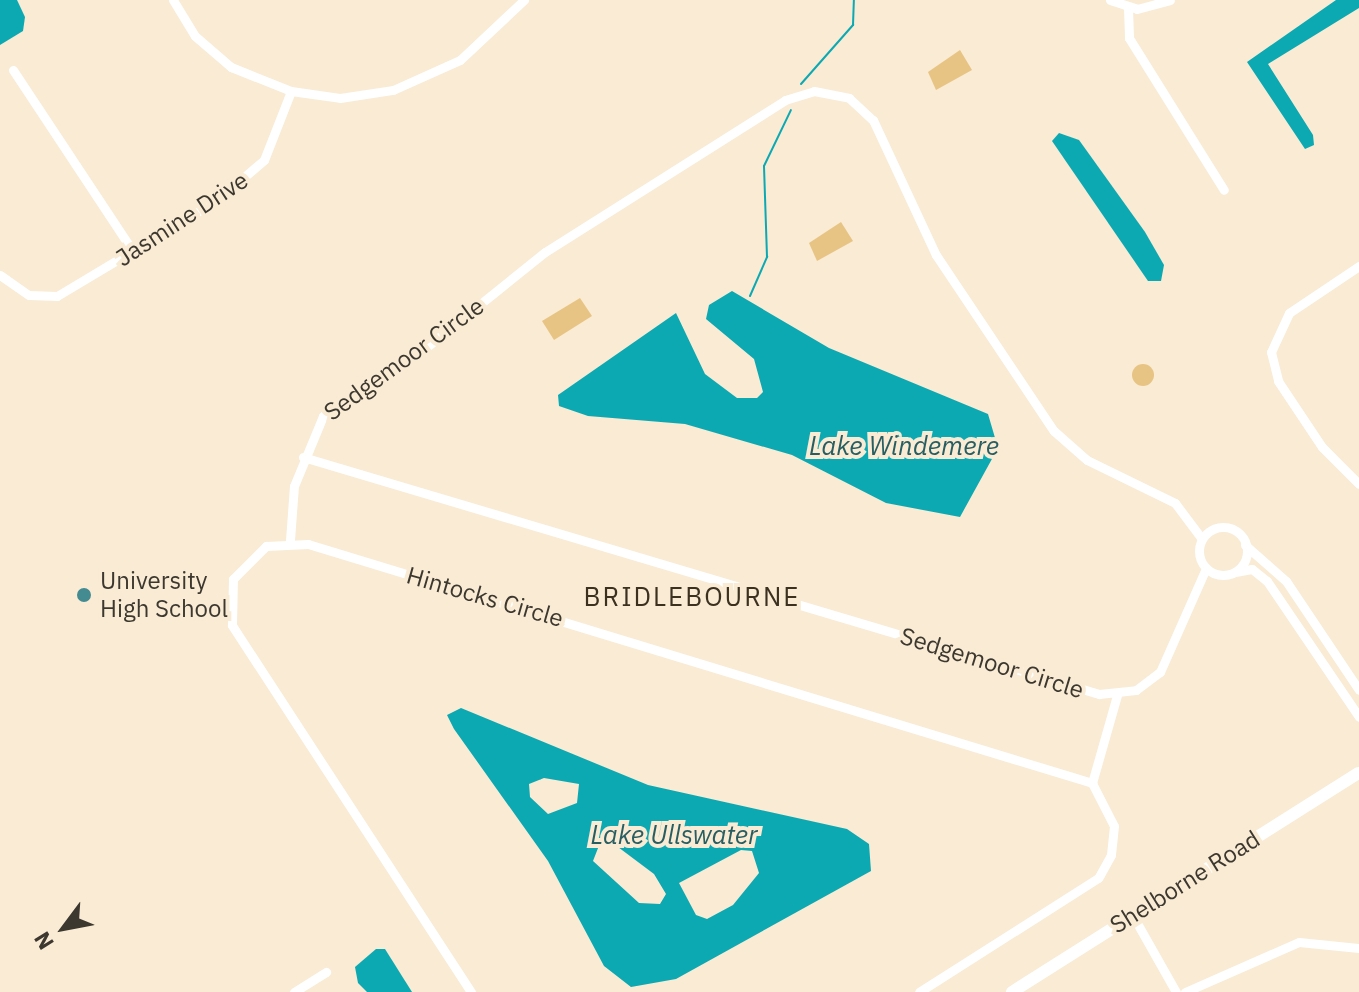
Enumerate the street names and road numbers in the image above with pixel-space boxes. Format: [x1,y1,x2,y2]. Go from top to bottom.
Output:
street label: Jasmine Drive [110,166,254,272]
street label: Sedgemoor Circle [319,291,489,427]
street label: Hintocks Circle [403,561,567,633]
street label: Sedgemoor Circle [897,621,1087,705]
street label: Shelborne Road [1105,824,1265,940]

